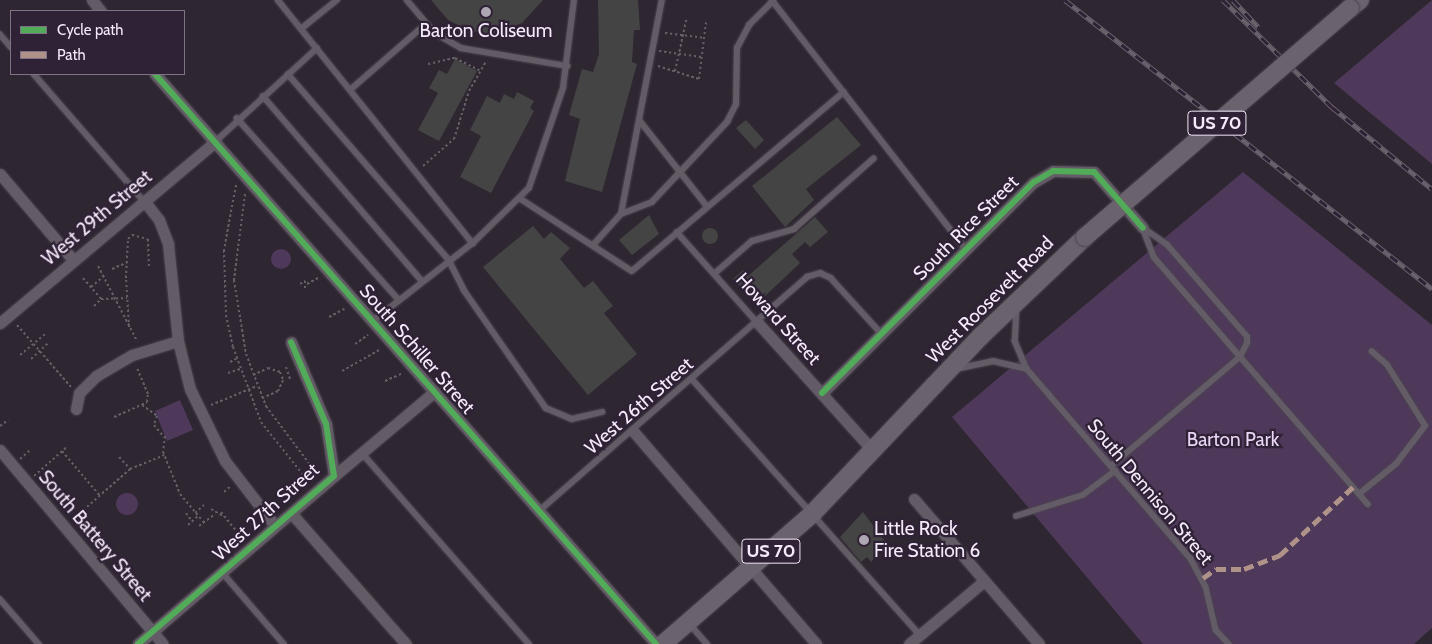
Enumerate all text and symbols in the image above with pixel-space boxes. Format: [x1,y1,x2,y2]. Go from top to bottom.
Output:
marker: Barton Coliseum [480,6,492,18]
legend [10,10,185,75]
place label: Barton Coliseum [420,20,552,42]
text: Cycle path [57,21,123,39]
text: Path [57,46,86,64]
road number: US 70 [1187,108,1247,138]
street label: West 29th Street [38,166,156,270]
street label: South Rice Street [909,171,1023,285]
street label: West Roosevelt Road [922,232,1058,368]
street label: Howard Street [731,268,825,370]
street label: South Schiller Street [355,280,479,418]
street label: West 26th Street [580,353,698,459]
street label: South Dennison Street [1082,414,1218,570]
park label: Barton Park [1187,429,1279,451]
street label: West 27th Street [208,458,324,566]
street label: South Battery Street [34,466,156,606]
place label: Little Rock Fire Station 6 [874,518,980,562]
marker: Little Rock Fire Station 6 [858,534,870,546]
road number: US 70 [741,536,801,566]

